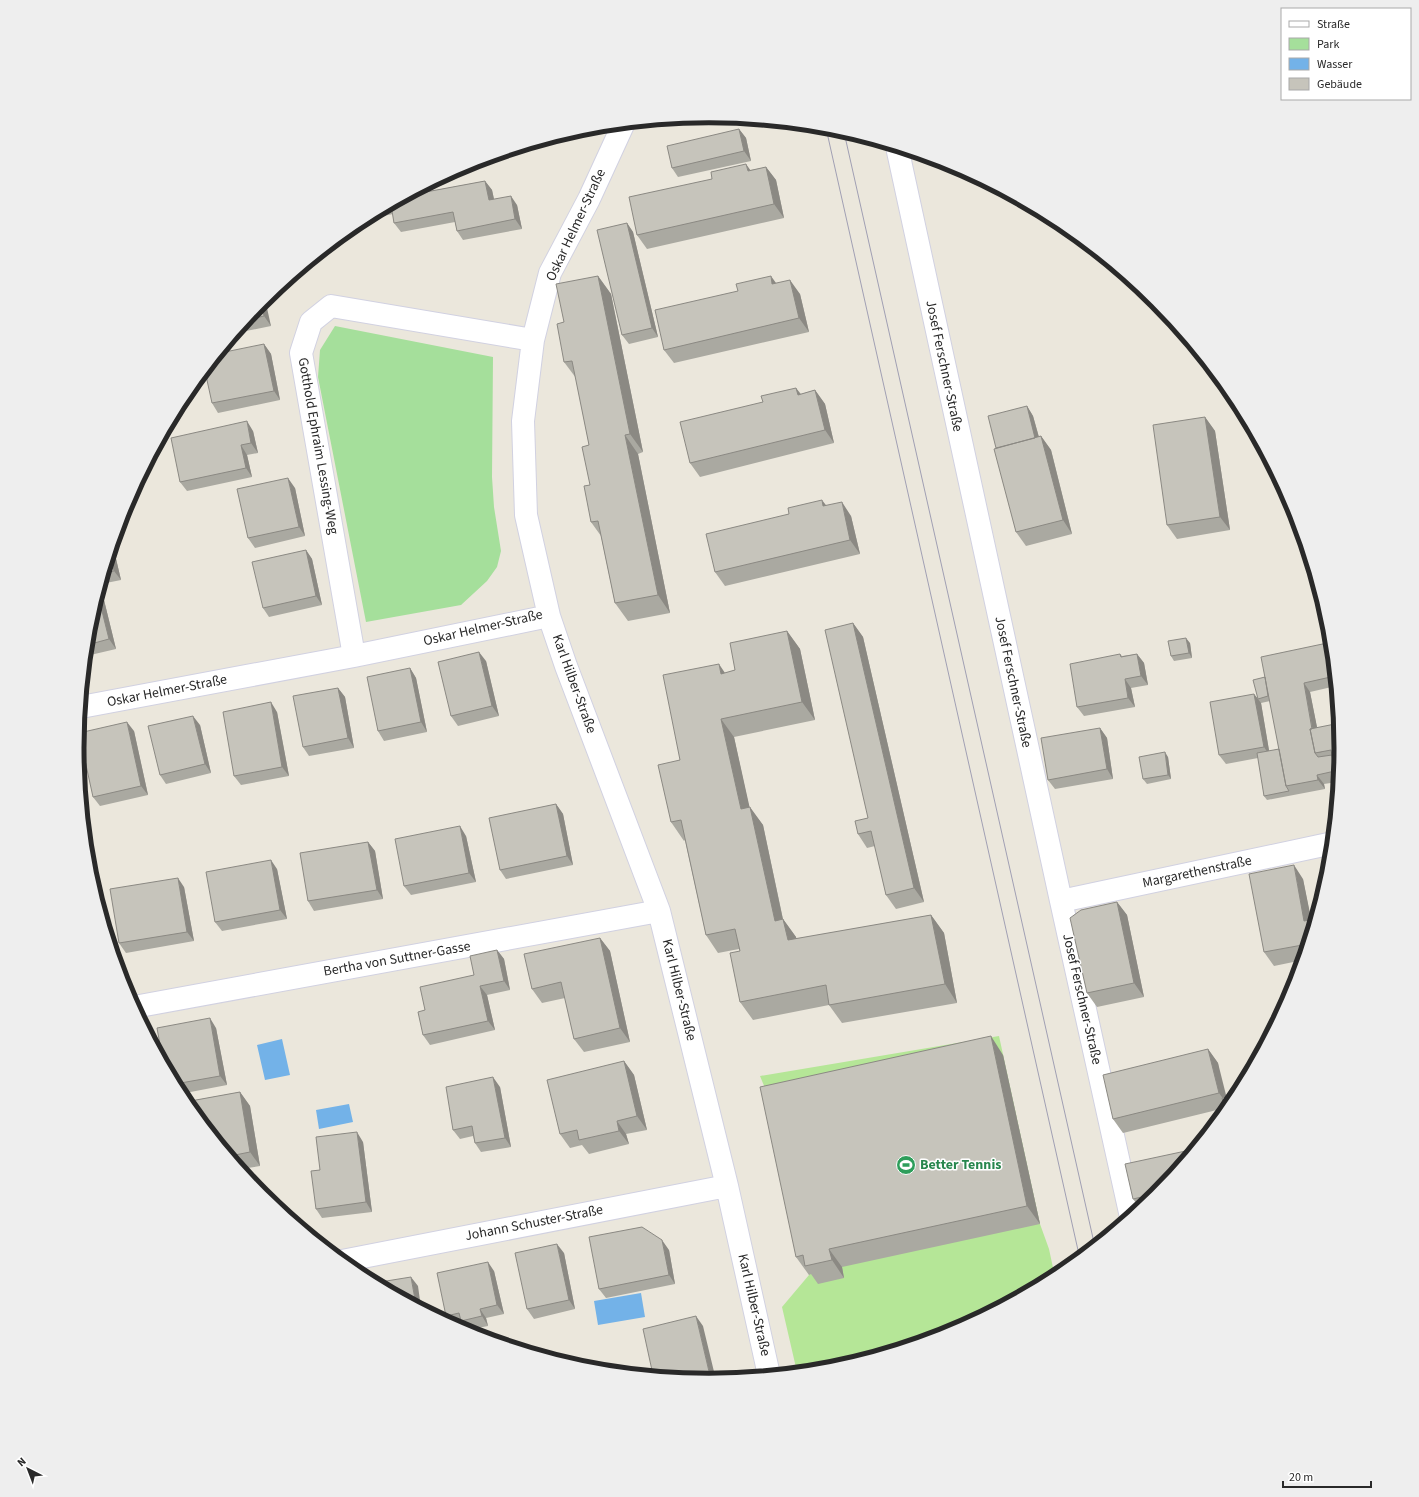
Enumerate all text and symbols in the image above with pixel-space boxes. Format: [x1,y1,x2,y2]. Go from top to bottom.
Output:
legend [1281,8,1411,100]
text: Straße [1317,16,1350,33]
text: Park [1317,36,1339,53]
text: Wasser [1317,56,1353,73]
text: Gebäude [1317,76,1362,93]
street label: Oskar Helmer-Straße [541,165,611,284]
street label: Josef Ferschner-Straße [920,298,968,434]
street label: Gotthold Ephraim Lessing-Weg [293,356,343,536]
street label: Oskar Helmer-Straße [421,605,545,651]
street label: Josef Ferschner-Straße [989,614,1037,750]
street label: Karl Hilber-Straße [547,632,601,736]
street label: Oskar Helmer-Straße [105,670,229,712]
street label: Margarethenstraße [1141,851,1254,893]
street label: Josef Ferschner-Straße [1057,931,1107,1067]
street label: Bertha von Suttner-Gasse [322,936,472,982]
street label: Karl Hilber-Straße [657,937,701,1043]
sports icon: Better Tennis [895,1154,917,1176]
place label: Better Tennis [920,1155,1001,1175]
street label: Johann Schuster-Straße [463,1200,605,1246]
street label: Karl Hilber-Straße [733,1252,775,1358]
north arrow [8,1449,48,1489]
text: N [14,1454,29,1470]
scale bar [1283,1463,1371,1489]
text: 20 m [1289,1469,1313,1486]

